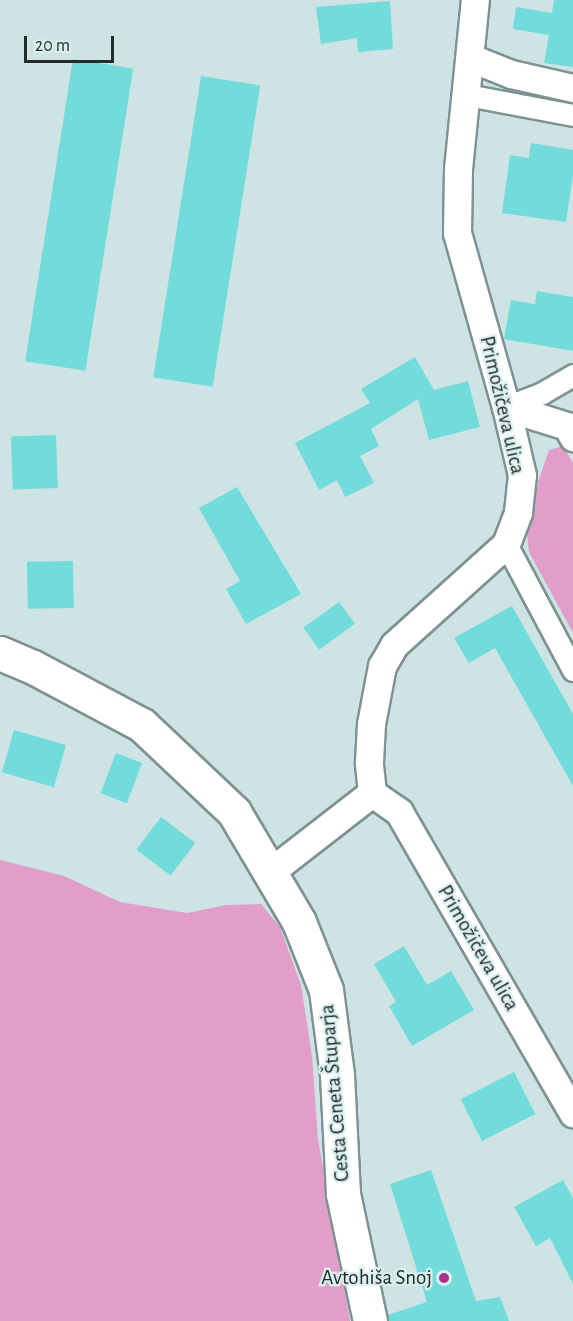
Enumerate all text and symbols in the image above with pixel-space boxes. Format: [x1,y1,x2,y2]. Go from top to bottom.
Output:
scale bar [27,24,117,62]
text: 20 m [35,37,70,55]
street label: Primožičeva ulica [474,333,530,477]
street label: Primožičeva ulica [432,881,524,1015]
street label: Cesta Ceneta Štuparja [315,1003,355,1183]
place label: Avtohiša Snoj [321,1265,432,1291]
marker: Avtohiša Snoj [437,1271,451,1285]

